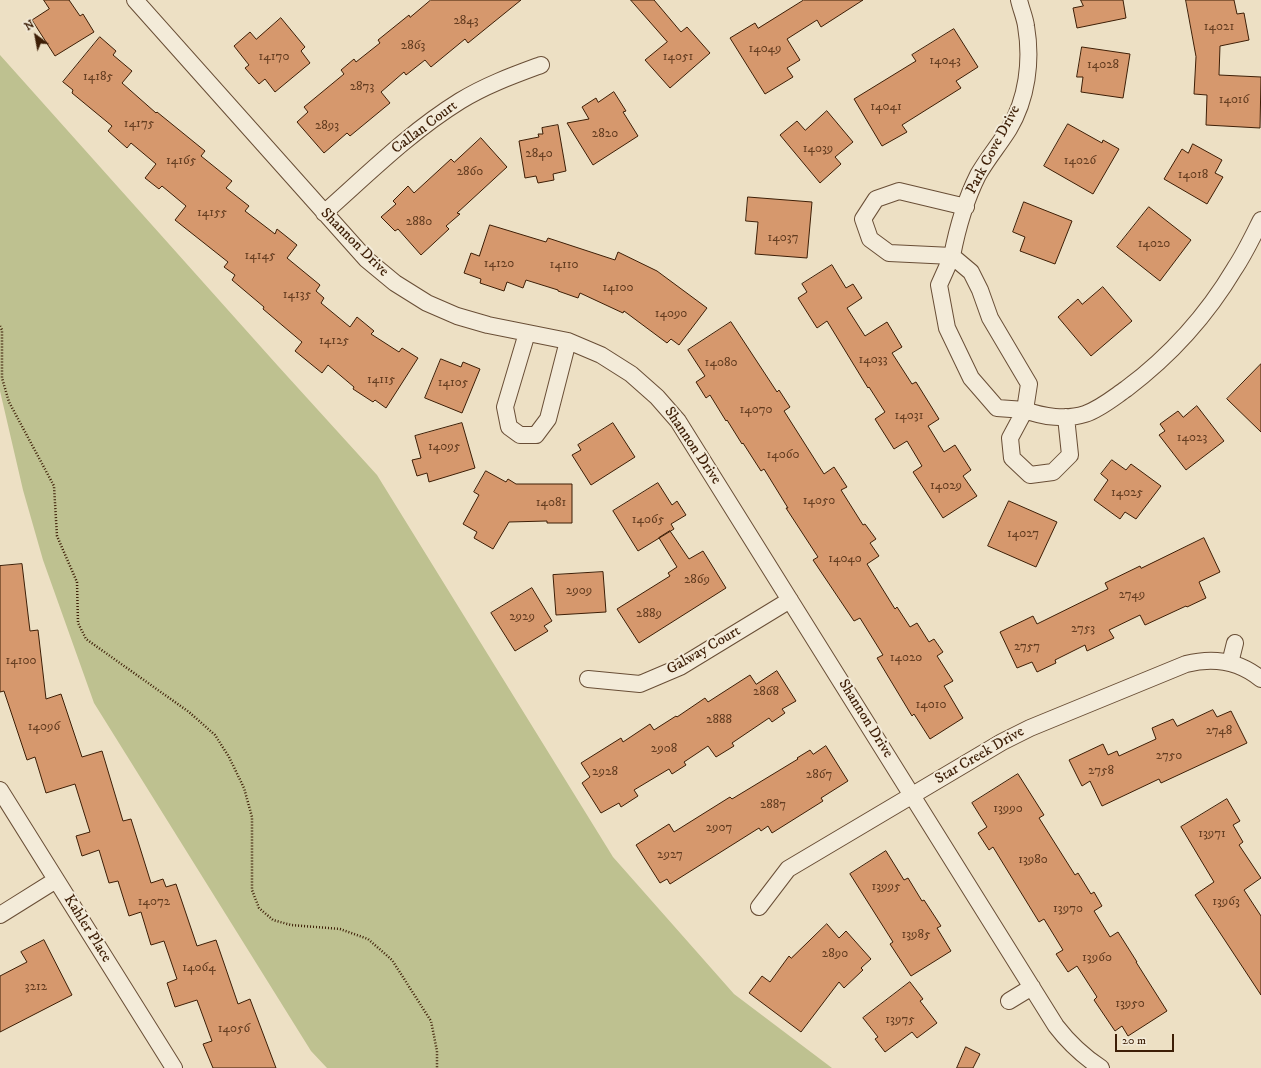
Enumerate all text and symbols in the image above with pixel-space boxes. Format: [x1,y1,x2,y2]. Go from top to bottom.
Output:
house number: 2843 [453,13,479,29]
north arrow [16,16,56,56]
text: N [22,17,37,34]
house number: 14021 [1204,19,1234,35]
house number: 2863 [401,38,425,54]
house number: 14049 [748,41,782,57]
house number: 14170 [259,49,289,65]
house number: 14051 [663,49,693,65]
house number: 14043 [929,53,961,69]
house number: 14028 [1087,57,1119,73]
house number: 14185 [83,69,113,85]
house number: 2873 [350,79,374,95]
house number: 14016 [1219,92,1249,108]
street label: Callan Court [389,97,461,159]
house number: 14041 [870,99,902,115]
street label: Park Cove Drive [963,103,1025,197]
house number: 14175 [124,116,154,132]
house number: 2893 [315,118,339,134]
house number: 2820 [592,126,618,142]
house number: 14039 [803,141,833,157]
house number: 2840 [525,146,553,162]
house number: 14165 [166,153,196,169]
house number: 14026 [1064,153,1096,169]
house number: 2860 [457,164,483,180]
house number: 14018 [1178,167,1208,183]
house number: 14155 [197,205,227,221]
street label: Shannon Drive [316,205,392,281]
house number: 2880 [406,214,432,230]
house number: 14037 [768,230,798,246]
house number: 14020 [1138,236,1170,252]
house number: 14145 [245,248,275,264]
house number: 14120 [484,256,514,272]
house number: 14110 [550,257,578,273]
house number: 14100 [603,280,633,296]
house number: 14135 [283,287,311,303]
house number: 14090 [655,306,687,322]
house number: 14125 [319,333,349,349]
house number: 14033 [859,352,887,368]
house number: 14080 [705,355,737,371]
house number: 14115 [367,372,395,388]
house number: 14105 [438,375,468,391]
house number: 14070 [739,402,773,418]
street label: Shannon Drive [660,404,724,488]
house number: 14031 [895,408,923,424]
house number: 14023 [1177,430,1207,446]
house number: 14095 [428,439,460,455]
house number: 14060 [766,447,800,463]
house number: 14029 [930,478,962,494]
house number: 14025 [1111,485,1143,501]
house number: 14050 [803,493,835,509]
house number: 14081 [536,495,566,511]
house number: 14065 [632,512,664,528]
house number: 14027 [1007,526,1039,542]
house number: 14040 [828,551,862,567]
house number: 2869 [684,572,710,588]
house number: 2909 [566,583,592,599]
house number: 2749 [1119,587,1145,603]
house number: 2889 [636,606,662,622]
house number: 2929 [509,609,535,625]
house number: 2753 [1071,621,1095,637]
street label: Galway Court [664,623,744,679]
house number: 2757 [1014,639,1040,655]
house number: 14020 [890,650,922,666]
house number: 14100 [6,653,36,669]
street label: Shannon Drive [834,676,896,762]
house number: 2868 [753,684,779,700]
house number: 14010 [916,697,946,713]
house number: 2888 [706,712,732,728]
house number: 14096 [28,719,60,735]
street label: Star Creek Drive [932,723,1028,789]
house number: 2748 [1206,723,1232,739]
house number: 2908 [651,741,677,757]
house number: 2750 [1156,748,1182,764]
house number: 2758 [1088,763,1114,779]
house number: 2928 [592,764,618,780]
house number: 2867 [806,767,832,783]
house number: 2887 [760,797,786,813]
house number: 13990 [993,801,1023,817]
house number: 2907 [706,820,732,836]
house number: 13971 [1198,826,1226,842]
house number: 2927 [657,847,683,863]
house number: 13980 [1018,852,1048,868]
house number: 13995 [871,879,901,895]
street label: Kahler Place [59,892,115,966]
house number: 14072 [138,894,170,910]
house number: 13963 [1212,894,1240,910]
house number: 13970 [1053,901,1083,917]
house number: 13985 [901,927,931,943]
house number: 2890 [822,946,848,962]
house number: 13960 [1082,950,1112,966]
house number: 14064 [182,960,216,976]
house number: 3212 [25,979,47,995]
house number: 13950 [1115,996,1145,1012]
house number: 13975 [885,1012,915,1028]
house number: 14056 [218,1021,250,1037]
scale bar [1117,1026,1176,1052]
text: 20 m [1122,1033,1146,1048]

